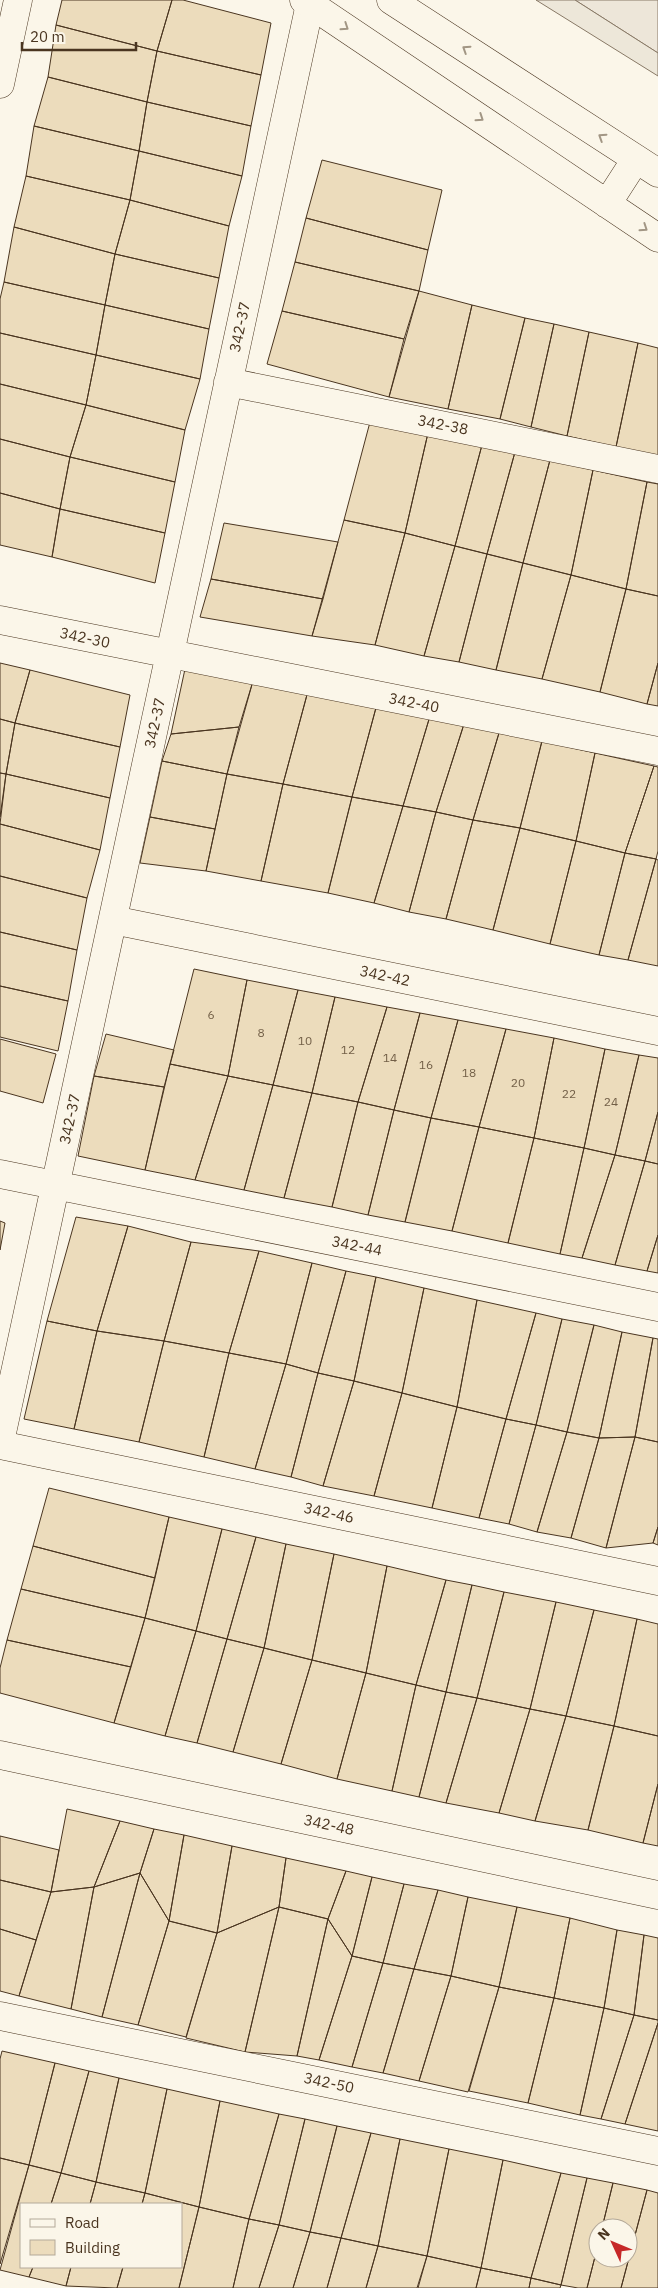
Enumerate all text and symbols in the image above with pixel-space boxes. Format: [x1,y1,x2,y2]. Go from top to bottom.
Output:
scale bar [22,20,136,52]
one-way arrow [339,21,348,30]
text: 20 m [30,27,65,46]
one-way arrow [462,46,472,55]
one-way arrow [474,112,483,121]
one-way arrow [599,134,608,143]
one-way arrow [638,222,647,231]
street label: 342-37 [225,300,254,354]
street label: 342-38 [416,410,470,439]
street label: 342-30 [58,623,112,652]
street label: 342-40 [387,688,441,717]
street label: 342-37 [140,696,169,750]
street label: 342-42 [358,961,412,990]
house number: 6 [207,1007,215,1022]
house number: 8 [257,1025,265,1040]
house number: 10 [298,1033,312,1048]
house number: 12 [341,1042,355,1057]
house number: 14 [383,1050,397,1065]
house number: 16 [419,1057,433,1072]
house number: 18 [462,1065,476,1080]
house number: 20 [511,1075,525,1090]
house number: 22 [562,1086,576,1101]
street label: 342-37 [55,1092,84,1146]
house number: 24 [604,1094,618,1109]
street label: 342-44 [330,1231,384,1260]
street label: 342-46 [302,1498,356,1527]
street label: 342-48 [302,1810,356,1839]
street label: 342-50 [302,2068,356,2097]
legend [20,2203,182,2268]
text: Road [65,2213,100,2232]
north arrow [588,2218,638,2268]
text: N [594,2224,614,2244]
text: Building [65,2238,120,2257]

